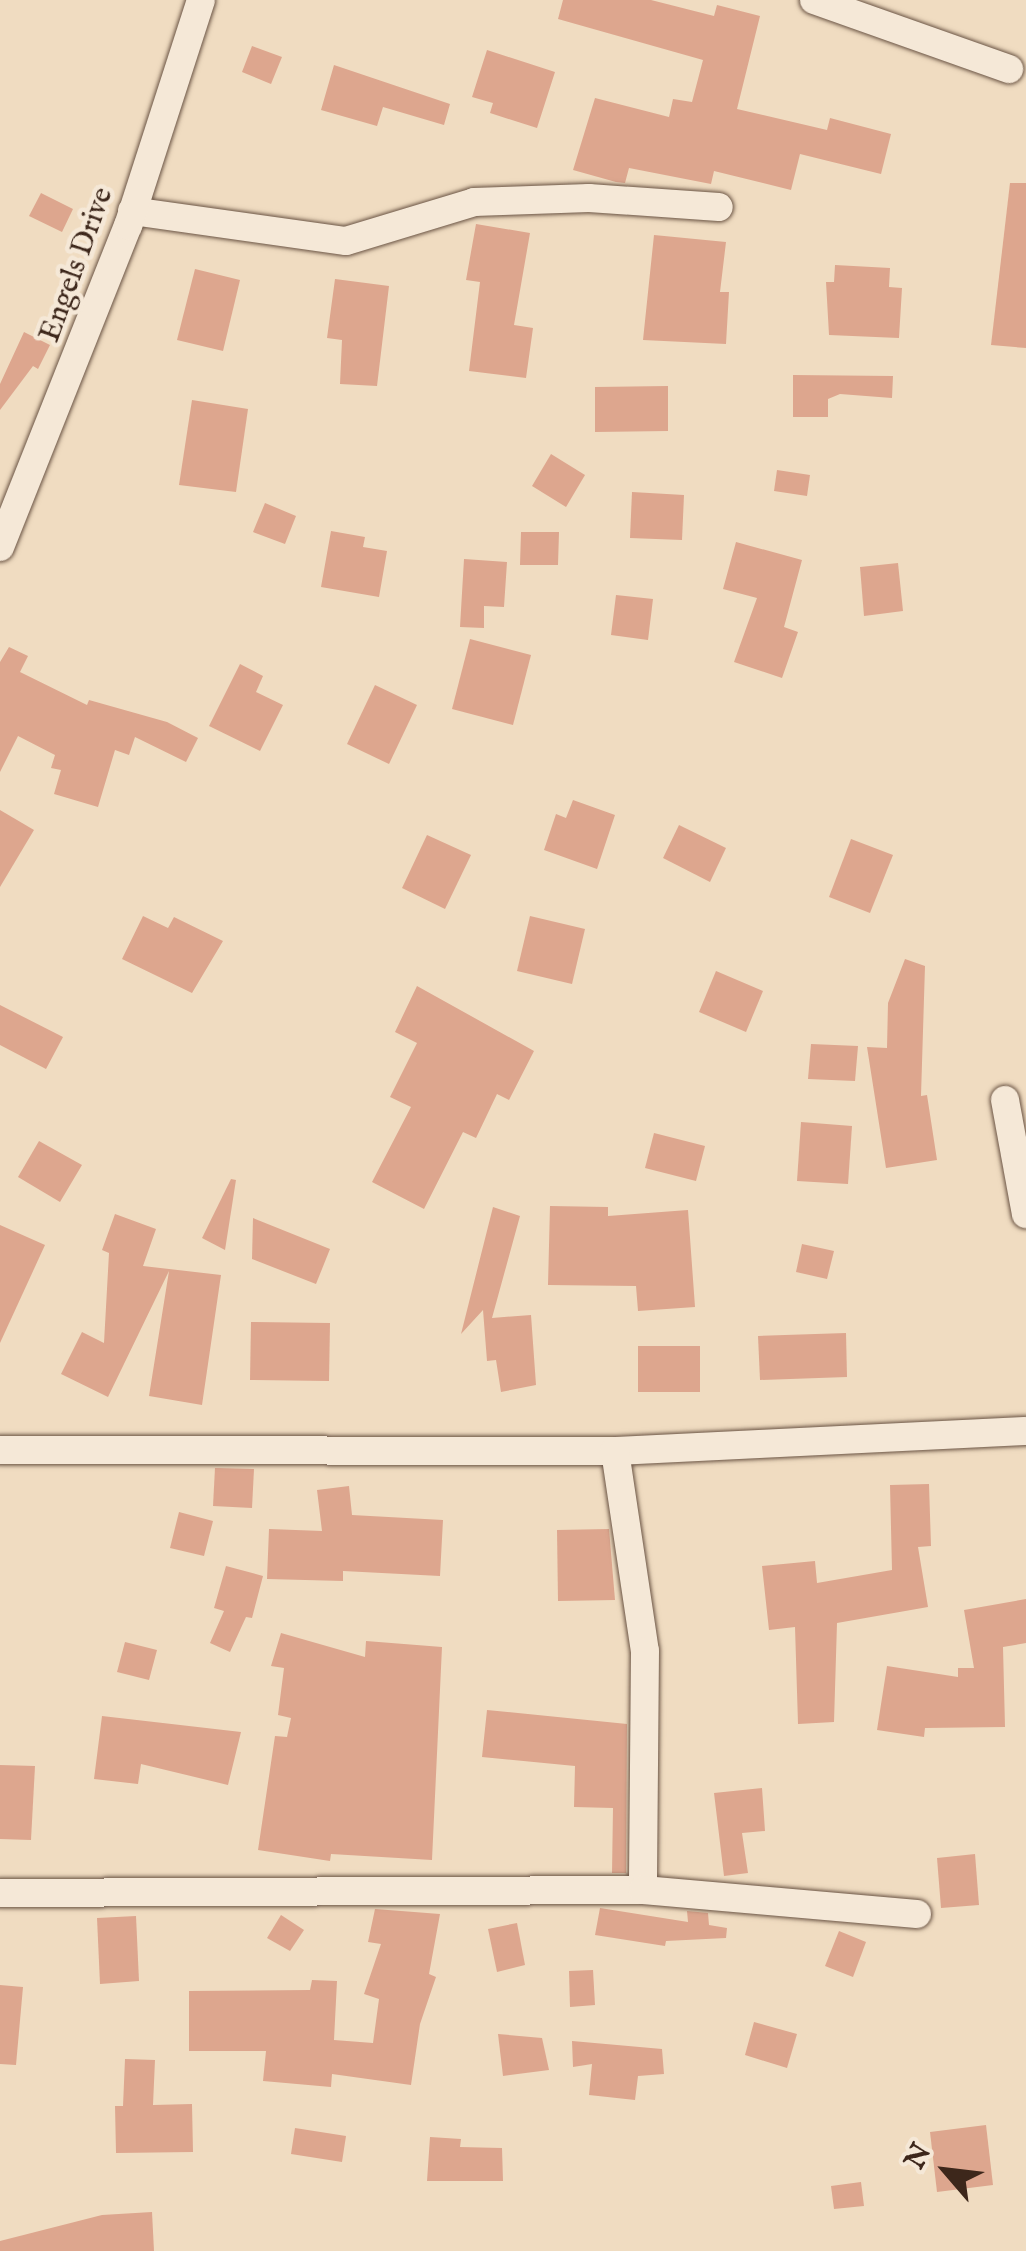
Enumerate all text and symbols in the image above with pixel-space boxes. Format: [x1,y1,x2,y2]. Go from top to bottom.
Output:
street label: Engels Drive [32,183,122,347]
north arrow [896,2121,996,2221]
text: N [898,2138,940,2176]

